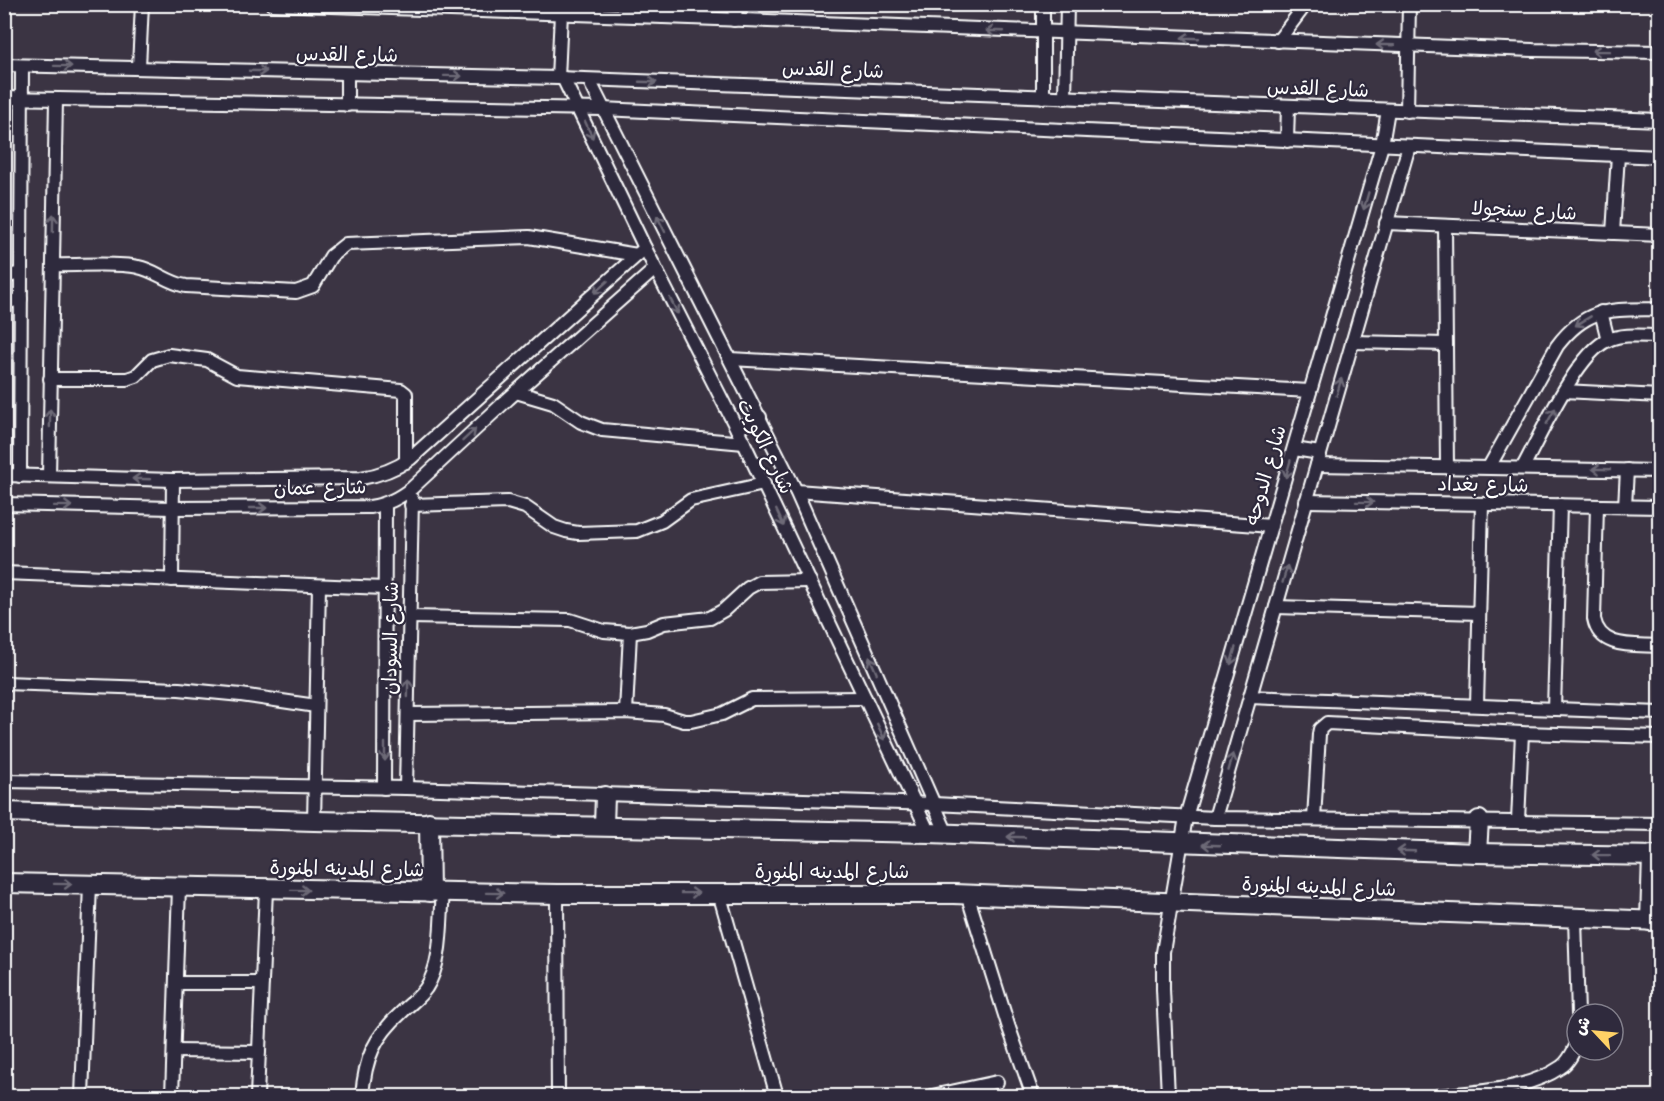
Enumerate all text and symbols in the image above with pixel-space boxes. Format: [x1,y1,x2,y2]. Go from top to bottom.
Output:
one-way arrow [986,25,1006,37]
one-way arrow [1181,32,1201,43]
one-way arrow [1376,40,1396,51]
street label: شارع القدس [296,42,398,69]
one-way arrow [1592,46,1612,57]
street label: شارع القدس [782,56,884,85]
one-way arrow [52,60,72,72]
one-way arrow [247,65,267,77]
one-way arrow [442,70,462,81]
street label: شارع القدس [1267,75,1369,104]
one-way arrow [637,76,657,87]
one-way arrow [583,121,595,139]
one-way arrow [1360,191,1371,210]
street label: شارع سنجولا [1470,196,1578,227]
one-way arrow [48,213,59,233]
one-way arrow [655,216,667,233]
one-way arrow [594,280,609,294]
one-way arrow [669,296,680,314]
one-way arrow [1574,315,1591,328]
one-way arrow [1334,378,1345,397]
street label: شارع الكويت [731,395,798,498]
one-way arrow [1546,407,1557,425]
one-way arrow [44,408,56,428]
street label: شارع الدوحه [1240,422,1293,529]
one-way arrow [461,428,476,442]
one-way arrow [1282,459,1293,478]
one-way arrow [1592,463,1612,475]
street label: شارع بغداد [1437,472,1529,499]
one-way arrow [131,473,151,485]
street label: شارع عمان [273,475,367,502]
one-way arrow [1354,496,1374,508]
one-way arrow [52,500,72,511]
one-way arrow [247,502,267,514]
one-way arrow [774,508,786,526]
one-way arrow [1280,565,1291,584]
street label: شارع السودان [378,581,405,695]
one-way arrow [1227,646,1238,665]
one-way arrow [866,656,878,674]
one-way arrow [402,679,414,699]
one-way arrow [876,723,888,741]
one-way arrow [379,741,391,761]
one-way arrow [1226,753,1237,772]
one-way arrow [1007,831,1027,842]
one-way arrow [1202,839,1222,850]
one-way arrow [1397,845,1417,857]
one-way arrow [1592,849,1612,861]
street label: شارع المدينه المنورة [269,856,424,883]
street label: شارع المدينه المنورة [755,860,909,885]
street label: شارع المدينه المنورة [1241,872,1397,903]
one-way arrow [52,878,72,890]
one-way arrow [289,884,309,896]
one-way arrow [679,887,699,899]
one-way arrow [484,888,504,899]
north arrow [1565,1002,1625,1062]
text: ش [1570,1014,1594,1038]

